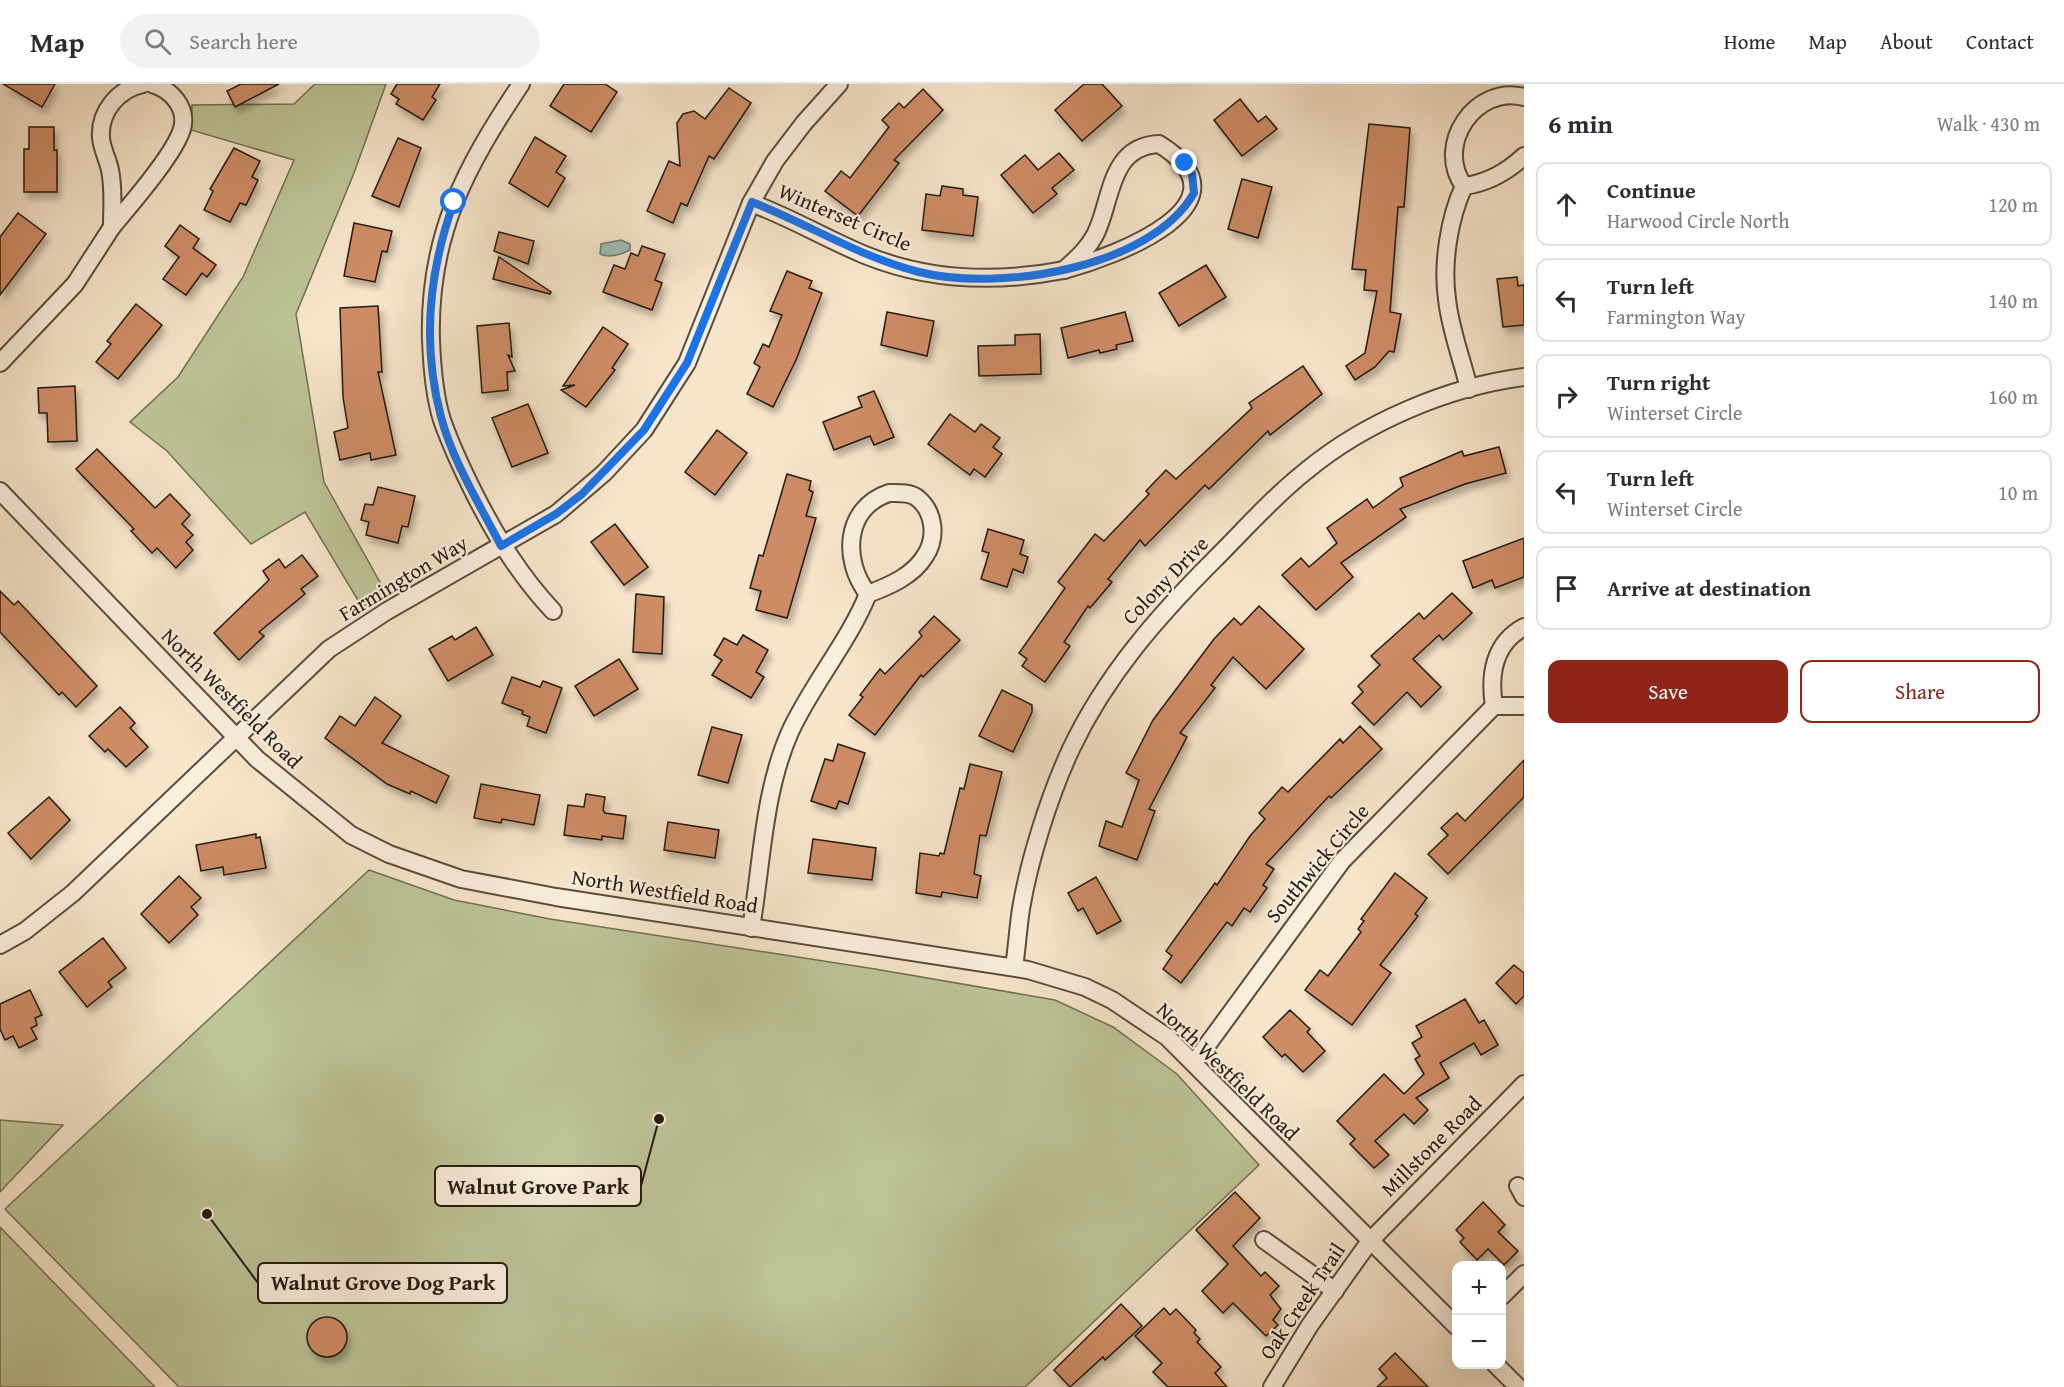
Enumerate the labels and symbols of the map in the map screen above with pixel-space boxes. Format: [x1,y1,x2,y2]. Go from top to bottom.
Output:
route end [1171,149,1197,175]
street label: Winterset Circle [774,175,917,259]
route start [440,188,466,214]
street label: Farmington Way [333,527,474,629]
street label: Colony Drive [1115,529,1215,631]
street label: North Westfield Road [155,621,310,776]
street label: Southwick Circle [1258,797,1376,929]
street label: North Westfield Road [570,861,761,921]
street label: North Westfield Road [1150,995,1307,1148]
street label: Millstone Road [1374,1088,1489,1203]
callout: Walnut Grove Park [435,1166,641,1206]
text: Walnut Grove Park [447,1170,630,1202]
street label: Oak Creek Trail [1252,1236,1353,1365]
callout: Walnut Grove Dog Park [258,1263,507,1303]
text: Walnut Grove Dog Park [271,1266,496,1298]

